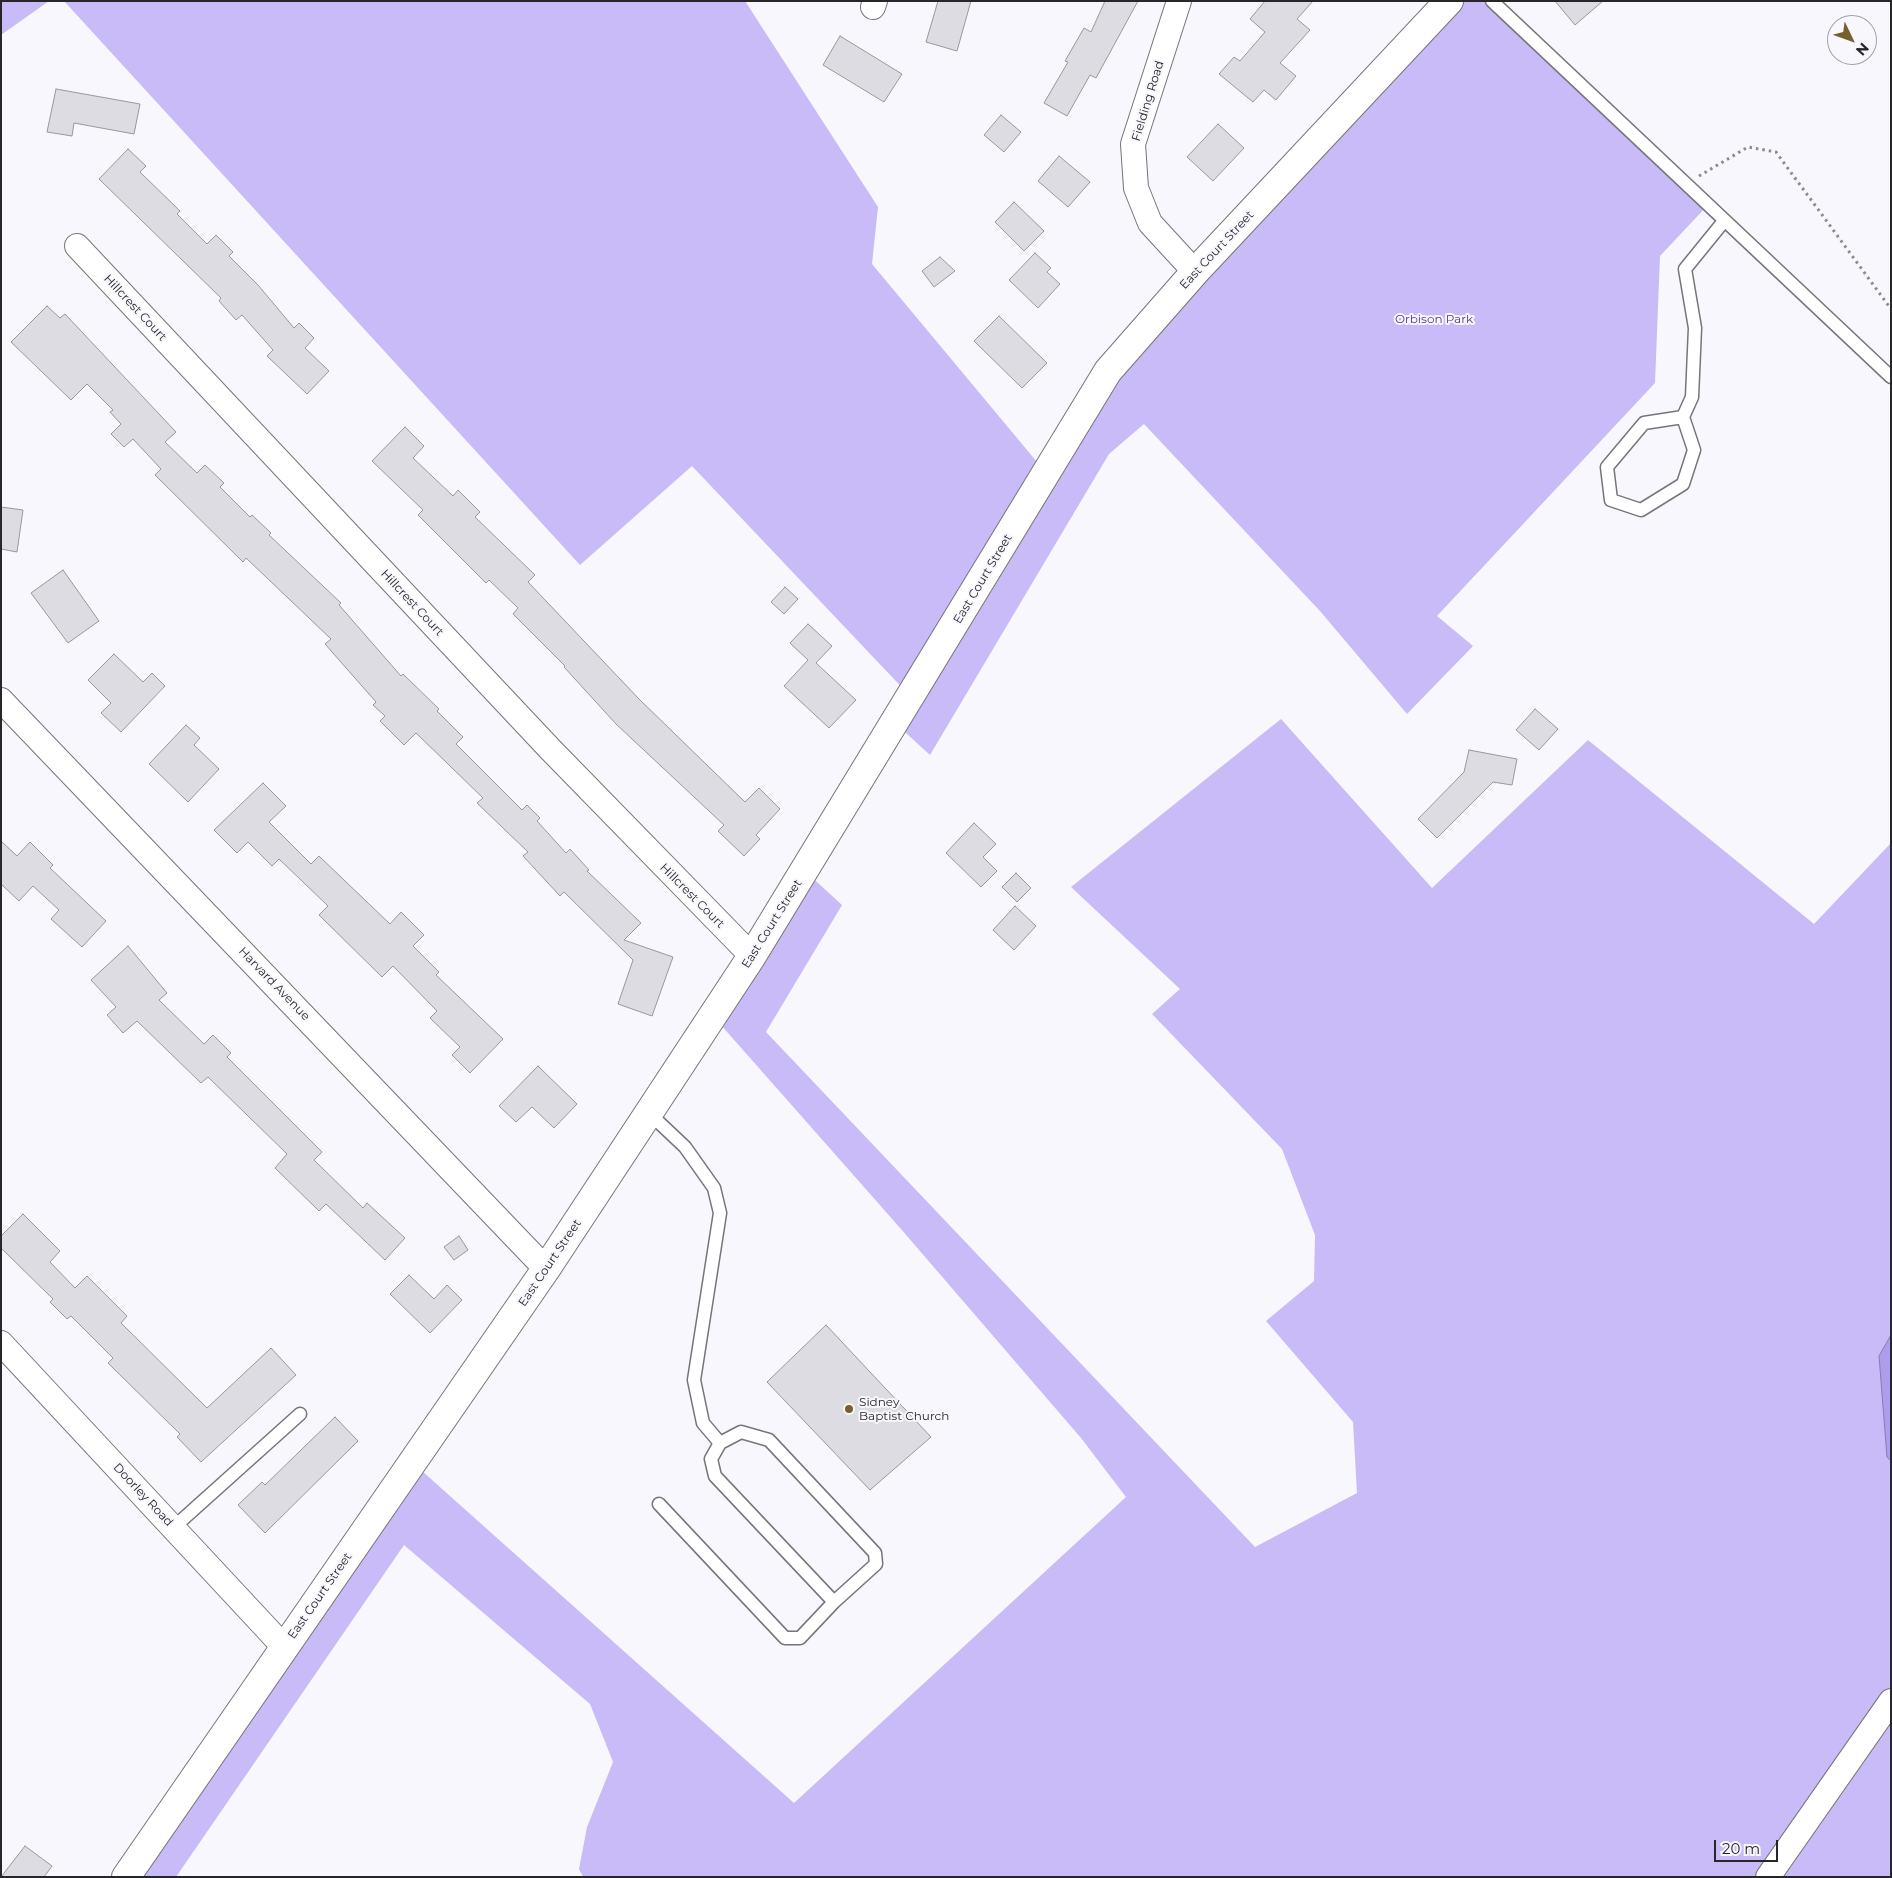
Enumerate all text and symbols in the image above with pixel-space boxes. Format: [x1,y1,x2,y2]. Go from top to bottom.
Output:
north arrow [1827,15,1877,65]
text: N [1852,39,1873,60]
street label: Fielding Road [1129,59,1167,143]
street label: East Court Street [1177,208,1257,292]
street label: Hillcrest Court [101,272,169,344]
park label: Orbison Park [1395,312,1473,326]
street label: East Court Street [951,532,1015,626]
street label: Hillcrest Court [378,567,446,639]
street label: Hillcrest Court [657,861,727,931]
street label: East Court Street [739,877,805,971]
street label: Harvard Avenue [235,944,313,1024]
street label: East Court Street [516,1217,584,1309]
place label: Sidney Baptist Church [859,1395,949,1423]
marker: Sidney Baptist Church [843,1403,855,1415]
street label: Doorley Road [110,1460,176,1530]
street label: East Court Street [285,1550,355,1642]
scale bar [1717,1830,1781,1862]
text: 20 m [1722,1839,1760,1858]

